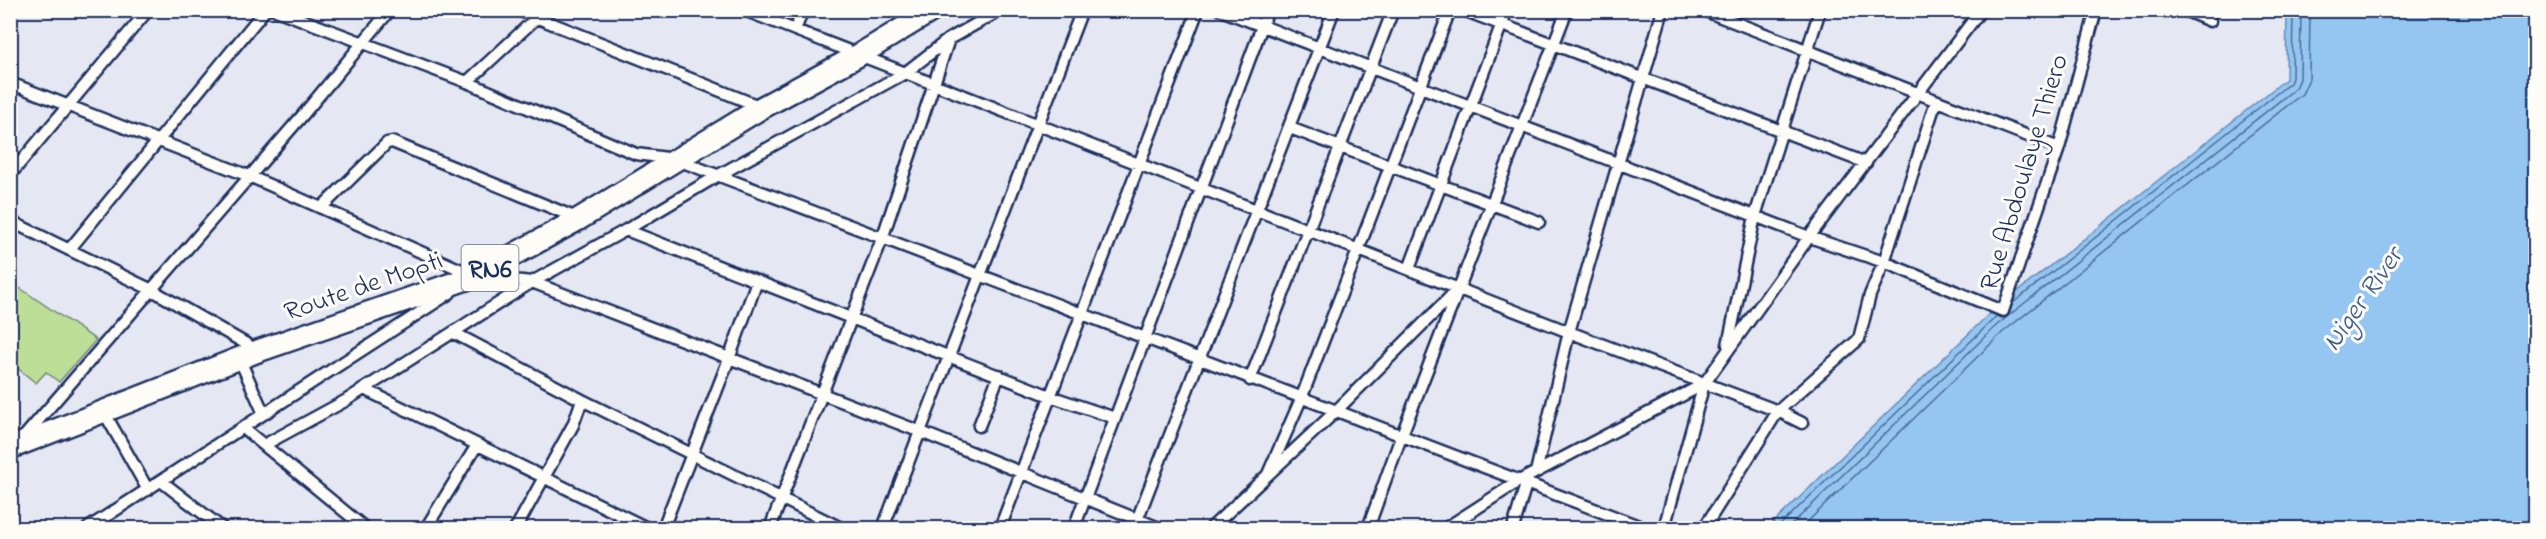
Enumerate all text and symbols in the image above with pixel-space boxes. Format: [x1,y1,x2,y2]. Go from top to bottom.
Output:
street label: Rue Abdoulaye Thiero [1971,50,2080,296]
water label: Niger River [2313,237,2416,360]
street label: Route de Mopti [279,242,448,333]
road number: RN6 [462,245,518,291]

